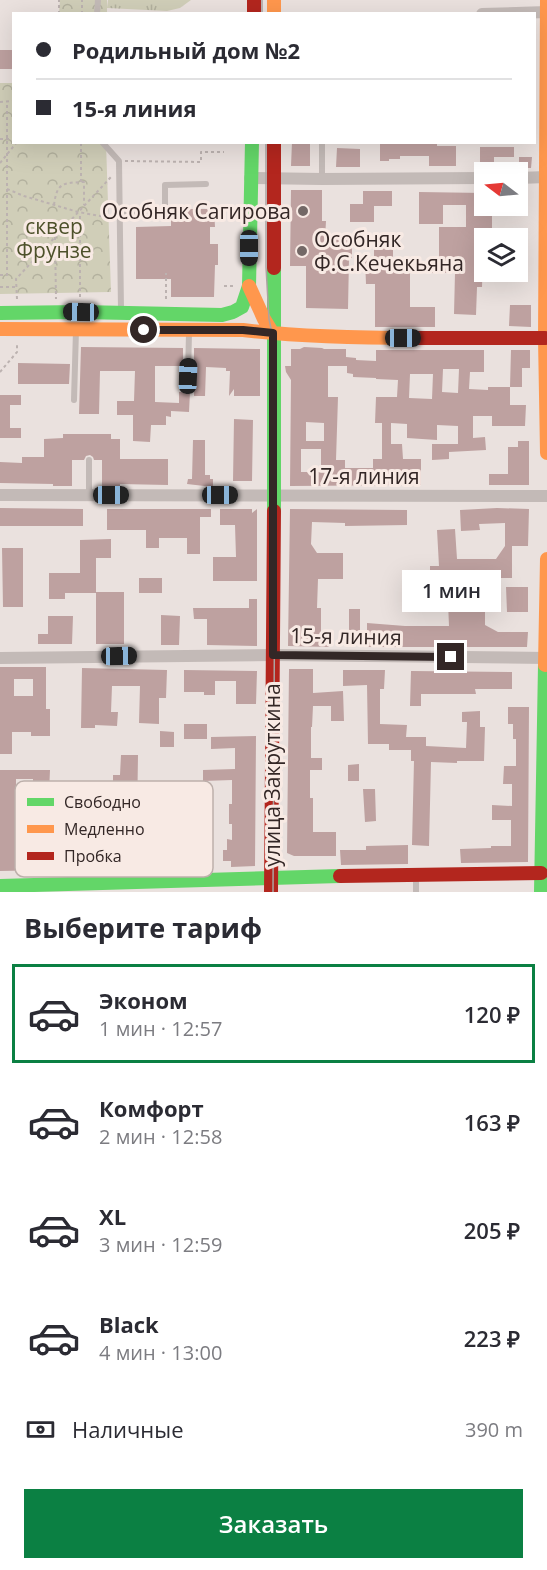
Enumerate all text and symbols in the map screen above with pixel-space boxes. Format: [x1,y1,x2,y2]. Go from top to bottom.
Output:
text: Родильный дом №2 [72,35,300,65]
text: 15-я линия [72,93,196,123]
north arrow [474,162,528,216]
map controls [474,162,528,282]
place label: Особняк Сагирова [102,197,291,225]
marker: Особняк Сагирова [296,204,310,218]
park label: сквер Фрунзе [16,212,92,264]
place label: Особняк Ф.С.Кечекьяна [314,225,464,277]
button: layers [474,228,528,282]
car [240,230,258,266]
marker: Особняк Ф.С.Кечекьяна [295,244,309,258]
car [63,303,99,321]
route start [130,316,157,343]
car [385,329,421,347]
car [178,358,198,394]
street label: 17-я линия [308,462,420,490]
car [93,486,129,504]
car [202,486,238,504]
callout: 1 мин [402,570,500,612]
text: 1 мин [422,577,481,604]
street label: 15-я линия [290,621,402,651]
route end [437,643,464,670]
car [101,647,137,665]
street label: улица Закруткина [258,683,286,867]
legend [15,781,213,877]
text: Свободно [64,791,141,813]
text: Медленно [64,818,145,840]
text: Пробка [64,845,122,867]
text: Выберите тариф [24,909,262,946]
text: Эконом [99,985,188,1015]
icon: car [27,987,81,1041]
text: 120 ₽ [464,999,520,1029]
text: 1 мин · 12:57 [99,1015,222,1042]
text: Комфорт [99,1093,204,1123]
icon: car [27,1095,81,1149]
text: 163 ₽ [464,1107,520,1137]
text: 2 мин · 12:58 [99,1123,222,1150]
text: XL [99,1201,126,1231]
icon: car [27,1203,81,1257]
text: 205 ₽ [464,1215,520,1245]
text: 3 мин · 12:59 [99,1231,222,1258]
text: Black [99,1309,159,1339]
icon: car [27,1311,81,1365]
text: 223 ₽ [464,1323,520,1353]
text: 4 мин · 13:00 [99,1339,222,1366]
icon: cash [24,1413,57,1446]
text: Наличные [72,1414,184,1444]
text: 390 m [465,1416,523,1443]
button: Заказать [24,1489,523,1558]

